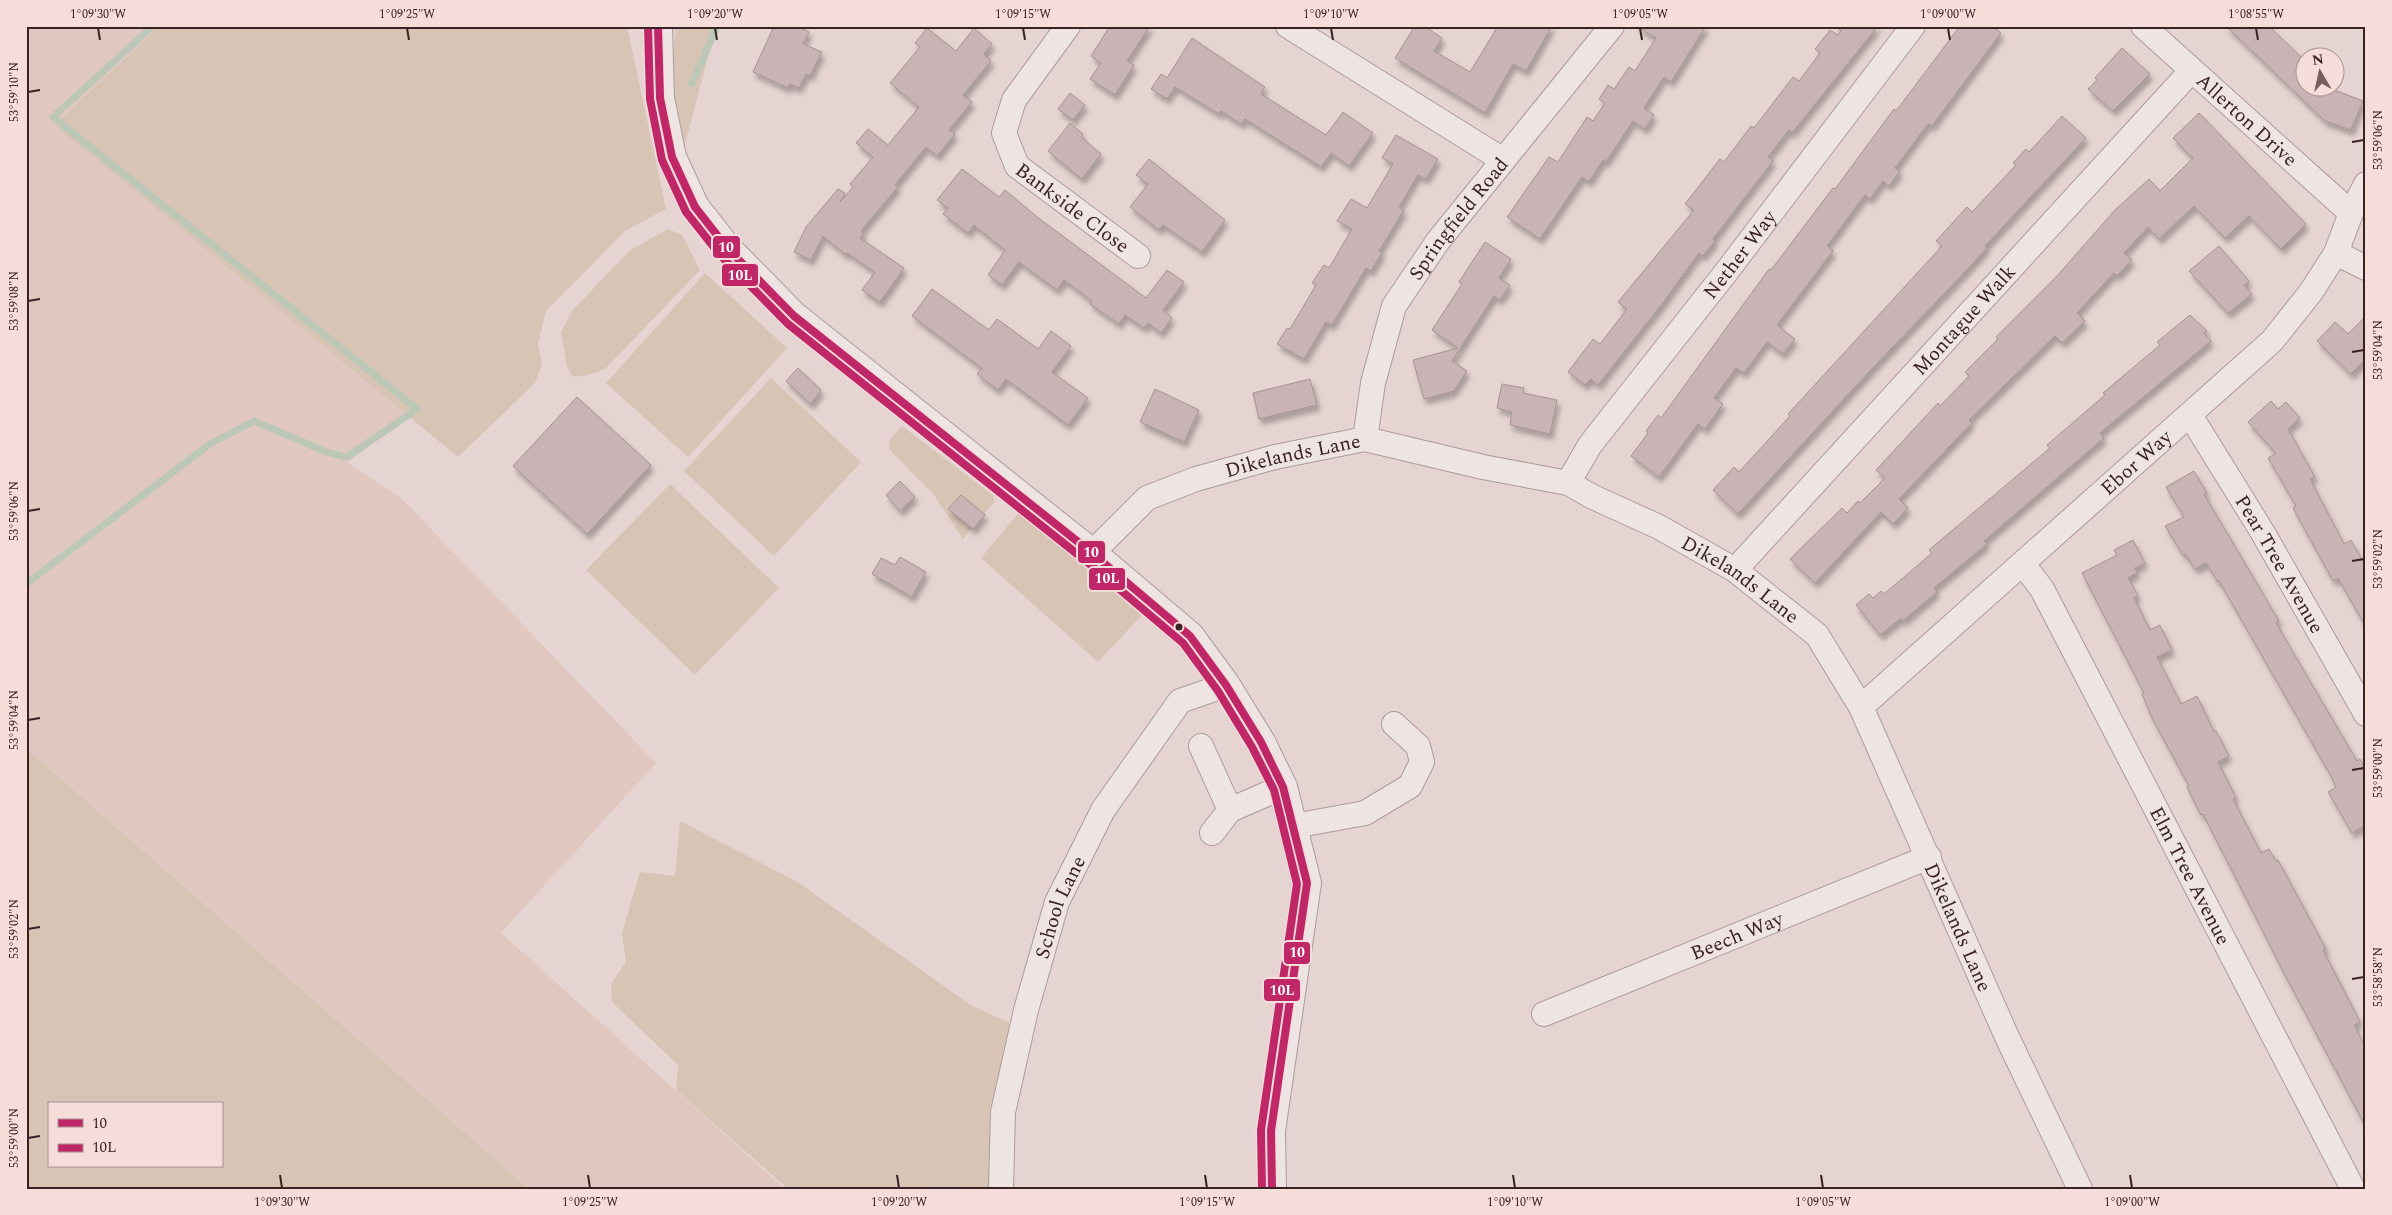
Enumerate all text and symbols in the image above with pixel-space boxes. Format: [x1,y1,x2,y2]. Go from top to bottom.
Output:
text: 1°09'30"W [70,5,126,24]
text: 1°09'25"W [379,5,435,24]
text: 1°09'20"W [687,5,743,24]
text: 1°09'15"W [995,5,1051,24]
text: 1°09'10"W [1303,5,1359,24]
text: 1°09'05"W [1612,5,1668,24]
text: 1°09'00"W [1920,5,1976,24]
text: 1°08'55"W [2228,5,2284,24]
north arrow [2294,48,2344,98]
text: N [2311,48,2325,71]
text: 53°59'10"N [5,62,24,122]
street label: Allerton Drive [2189,66,2304,174]
text: 53°59'06"N [2369,110,2388,170]
street label: Springfield Road [1402,151,1516,286]
street label: Bankside Close [1009,156,1136,261]
street label: Nether Way [1696,203,1785,306]
line badge: 10 [712,235,741,259]
text: 10 [718,237,734,258]
street label: Montague Walk [1906,258,2023,383]
line badge: 10L [721,263,759,287]
text: 10L [728,265,752,286]
text: 53°59'08"N [5,271,24,331]
text: 53°59'04"N [2369,320,2388,380]
street label: Ebor Way [2094,422,2180,503]
street label: Dikelands Lane [1222,426,1363,486]
text: 53°59'06"N [5,481,24,541]
street label: Pear Tree Avenue [2227,489,2331,639]
street label: Dikelands Lane [1675,529,1805,631]
text: 53°59'02"N [2369,529,2388,589]
line badge: 10 [1077,540,1106,564]
text: 10 [1083,542,1099,563]
line badge: 10L [1088,567,1126,591]
text: 10L [1095,568,1119,589]
unlabelled marker [1174,622,1184,632]
text: 53°59'04"N [5,690,24,750]
text: 53°59'00"N [2369,738,2388,798]
street label: Elm Tree Avenue [2141,801,2238,950]
street label: School Lane [1027,851,1094,962]
street label: Dikelands Lane [1916,858,1999,997]
text: 53°59'02"N [5,899,24,959]
street label: Beech Way [1686,904,1789,969]
line badge: 10 [1283,941,1311,965]
text: 10 [1289,942,1305,963]
text: 53°58'58"N [2369,947,2388,1007]
line badge: 10L [1263,978,1301,1002]
text: 10L [1270,980,1294,1001]
legend [48,1102,222,1168]
text: 53°59'00"N [5,1108,24,1168]
text: 10 [92,1112,107,1135]
text: 10L [92,1136,116,1159]
text: 1°09'30"W [254,1193,310,1212]
text: 1°09'25"W [562,1193,618,1212]
text: 1°09'20"W [871,1193,927,1212]
text: 1°09'15"W [1179,1193,1235,1212]
text: 1°09'10"W [1487,1193,1543,1212]
text: 1°09'05"W [1795,1193,1851,1212]
text: 1°09'00"W [2104,1193,2160,1212]

